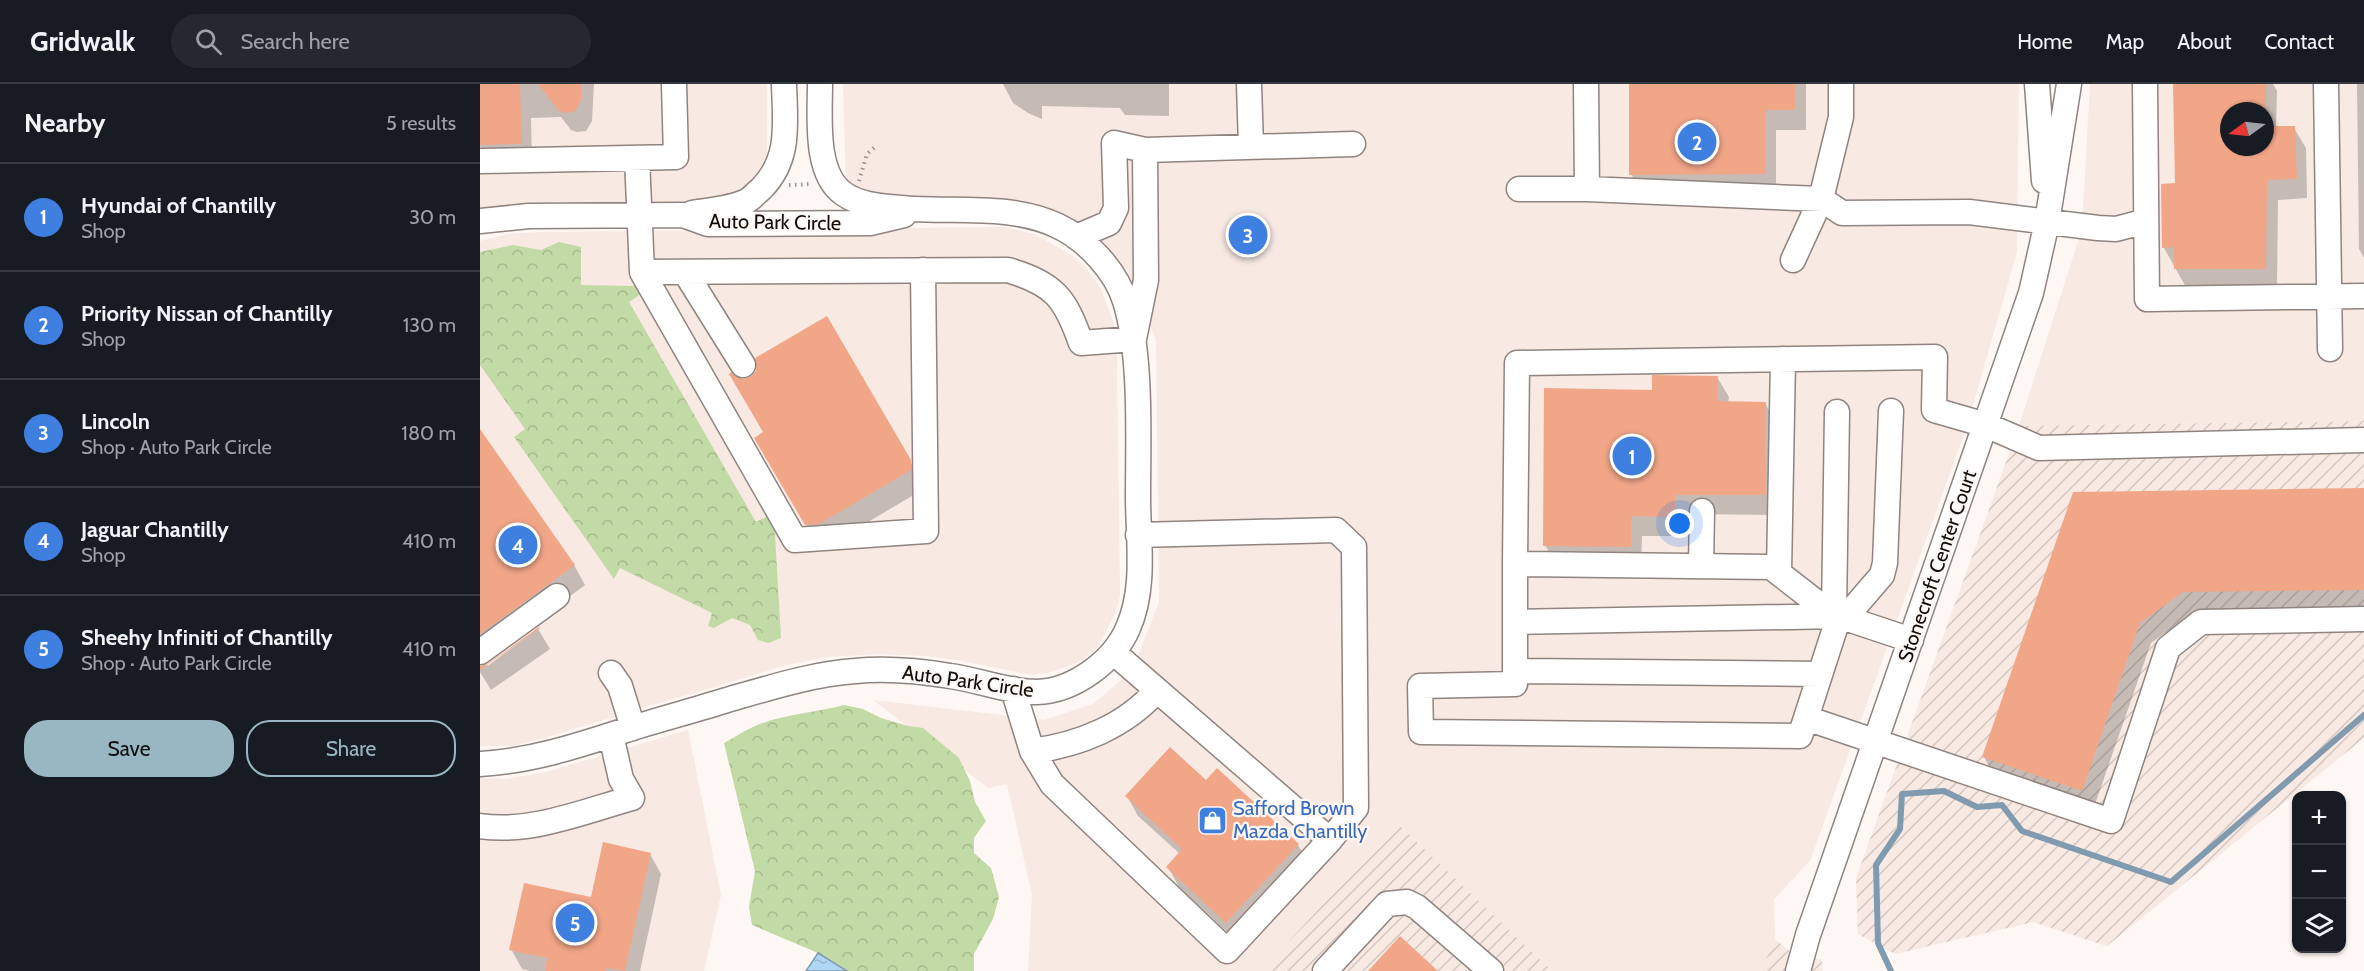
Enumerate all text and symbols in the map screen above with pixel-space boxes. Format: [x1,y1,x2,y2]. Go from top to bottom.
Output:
search box [171,14,591,68]
text: Gridwalk [30,24,135,58]
icon: search [192,25,225,58]
text: Search here [240,28,350,55]
text: Home [2017,29,2073,54]
text: Map [2106,29,2144,54]
text: About [2177,29,2231,54]
text: Contact [2264,29,2334,54]
north arrow [2220,102,2274,156]
text: Nearby [24,107,105,139]
text: 5 results [386,111,456,135]
pin: 2 [1678,120,1716,164]
text: Hyundai of Chantilly [81,192,276,219]
text: 1 [40,205,47,229]
text: 30 m [409,205,456,229]
street label: Auto Park Circle [709,209,841,235]
pin: 3 [1228,212,1268,258]
text: Shop [81,219,126,243]
text: Priority Nissan of Chantilly [81,300,333,327]
text: 2 [38,313,49,337]
text: 130 m [403,313,456,337]
text: Shop [81,327,126,351]
text: Lincoln [81,408,150,435]
text: 3 [38,421,49,445]
text: 180 m [401,421,456,445]
pin: 1 [1612,434,1652,478]
text: Shop · Auto Park Circle [81,435,272,459]
street label: Stonecroft Center Court [1893,466,1981,665]
your location [1665,509,1694,538]
text: Jaguar Chantilly [81,516,229,543]
pin: 4 [498,522,537,568]
text: 4 [37,529,50,553]
text: 410 m [402,529,456,553]
text: Shop [81,543,126,567]
text: Sheehy Infiniti of Chantilly [81,624,333,651]
text: 5 [38,637,49,661]
text: 410 m [402,637,456,661]
text: Shop · Auto Park Circle [81,651,272,675]
street label: Auto Park Circle [901,660,1035,702]
button: Save [24,720,234,777]
button: Share [246,720,456,777]
map controls [2292,791,2346,953]
button: + [2292,791,2346,845]
place label: Safford Brown Mazda Chantilly [1233,796,1367,843]
shop icon: Safford Brown Mazda Chantilly [1196,804,1228,836]
button: − [2292,845,2346,899]
button: layers [2292,899,2346,953]
pin: 5 [556,900,595,946]

